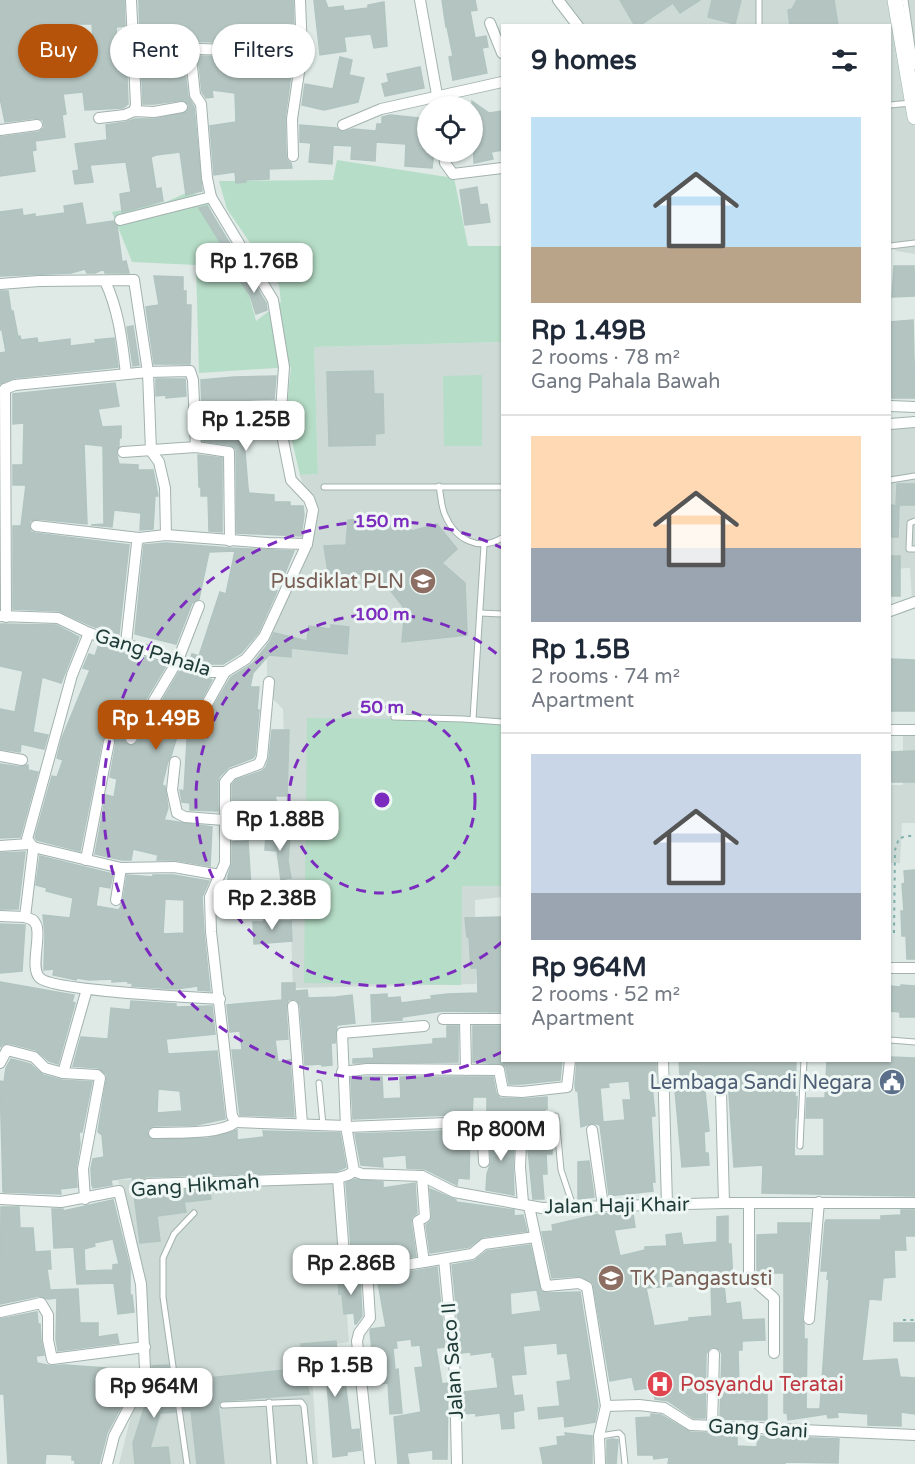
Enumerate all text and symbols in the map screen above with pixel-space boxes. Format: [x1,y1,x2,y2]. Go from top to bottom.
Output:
chip: Buy [18,24,98,78]
chip: Rent [110,24,200,78]
chip: Filters [212,24,315,78]
icon: filters [828,44,861,77]
text: 9 homes [531,45,637,76]
map controls [417,96,483,162]
button: locate [417,96,483,162]
icon: home [642,156,750,264]
pin: Rp 1.76B [192,243,316,294]
text: Rp 1.76B [210,250,298,274]
text: Rp 1.49B [531,315,646,346]
text: 2 rooms · 78 m² [531,346,680,370]
text: Gang Pahala Bawah [531,370,720,394]
pin: Rp 1.25B [184,401,308,452]
text: Rp 1.25B [202,408,290,432]
icon: home [642,475,750,583]
text: 150 m [354,510,410,532]
school or university icon: Pusdiklat PLN [408,566,438,596]
place label: Pusdiklat PLN [271,570,404,594]
text: 100 m [354,603,410,625]
street label: Gang Pahala [92,624,214,682]
text: Rp 1.5B [531,634,630,665]
text: 2 rooms · 74 m² [531,665,680,689]
text: Apartment [531,689,634,713]
text: 50 m [360,696,404,718]
pin: Rp 1.49B [94,700,218,751]
text: Rp 1.49B [112,707,200,731]
centre of rings [372,790,392,810]
icon: home [642,793,750,901]
pin: Rp 1.88B [218,801,342,852]
text: Rp 1.88B [236,808,324,832]
pin: Rp 2.38B [210,880,334,931]
text: Rp 2.38B [228,887,316,911]
text: Rp 964M [531,952,647,983]
text: 2 rooms · 52 m² [531,983,680,1007]
text: Apartment [531,1007,634,1031]
public building icon: Lembaga Sandi Negara [877,1067,907,1097]
place label: Lembaga Sandi Negara [649,1071,872,1095]
pin: Rp 800M [446,1111,556,1162]
text: Rp 800M [456,1118,546,1142]
street label: Gang Hikmah [130,1170,260,1202]
street label: Jalan Haji Khair [544,1193,690,1219]
pin: Rp 2.86B [289,1245,413,1296]
text: Rp 2.86B [307,1252,395,1276]
school or university icon: TK Pangastusti [596,1263,626,1293]
place label: TK Pangastusti [630,1267,772,1291]
street label: Jalan Saco II [437,1302,469,1420]
pin: Rp 1.5B [280,1347,390,1398]
text: Rp 1.5B [297,1354,373,1378]
pin: Rp 964M [99,1368,209,1419]
hospital icon: Posyandu Teratai [645,1369,675,1399]
place label: Posyandu Teratai [680,1373,844,1397]
text: Rp 964M [109,1375,199,1399]
street label: Gang Gani [707,1414,808,1444]

